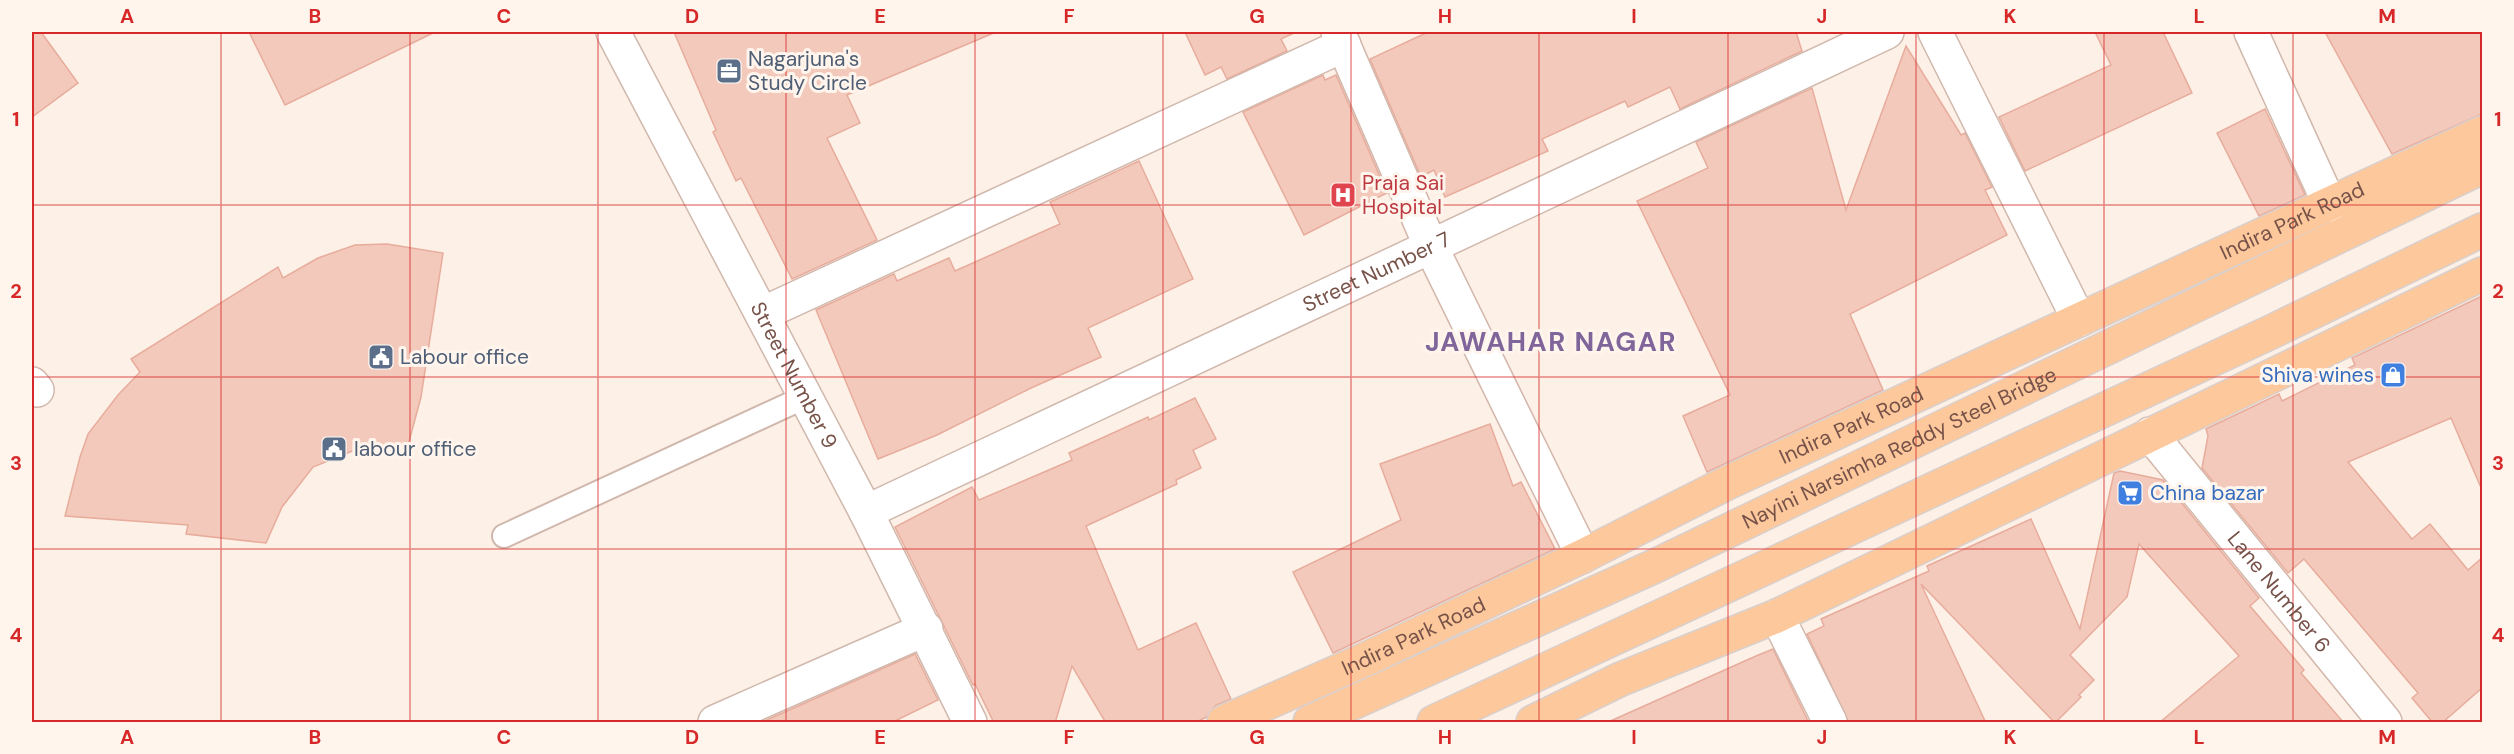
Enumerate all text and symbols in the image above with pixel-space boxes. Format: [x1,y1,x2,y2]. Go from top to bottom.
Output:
text: A [120,3,134,29]
text: B [309,3,321,29]
text: C [497,3,511,29]
text: D [685,3,699,29]
text: E [874,3,886,29]
text: F [1063,3,1075,29]
text: G [1249,3,1265,29]
text: H [1438,3,1452,29]
text: I [1631,3,1637,29]
text: J [1817,3,1827,29]
text: K [2003,3,2017,29]
text: L [2193,3,2205,29]
text: M [2378,3,2396,29]
place label: Nagarjuna's Study Circle [748,45,867,97]
office icon: Nagarjuna's Study Circle [714,56,744,86]
text: 1 [12,106,20,132]
text: 1 [2494,106,2502,132]
place label: Praja Sai Hospital [1362,169,1444,221]
street label: Indira Park Road [2216,175,2369,266]
hospital icon: Praja Sai Hospital [1328,180,1358,210]
street label: Street Number 7 [1298,225,1455,319]
text: 2 [10,278,22,304]
text: 2 [2492,278,2504,304]
street label: Street Number 9 [744,297,844,453]
district label: JAWAHAR NAGAR [1425,324,1677,359]
public building icon: Labour office [366,342,396,372]
place label: Labour office [400,343,529,371]
street label: Nayini Narsimha Reddy Steel Bridge [1738,360,2061,536]
shop icon: Shiva wines [2378,360,2408,390]
place label: Shiva wines [2262,361,2374,389]
street label: Indira Park Road [1775,380,1928,471]
public building icon: labour office [319,434,349,464]
place label: labour office [354,435,477,463]
text: 3 [10,450,22,476]
text: 3 [2492,450,2504,476]
supermarket icon: China bazar [2115,478,2145,508]
place label: China bazar [2150,479,2265,507]
street label: Lane Number 6 [2221,525,2337,659]
street label: Indira Park Road [1337,590,1490,682]
text: 4 [10,622,23,648]
text: 4 [2492,622,2505,648]
text: A [120,724,134,750]
text: B [309,724,321,750]
text: C [497,724,511,750]
text: D [685,724,699,750]
text: E [874,724,886,750]
text: F [1063,724,1075,750]
text: G [1249,724,1265,750]
text: H [1438,724,1452,750]
text: I [1631,724,1637,750]
text: J [1817,724,1827,750]
text: K [2003,724,2017,750]
text: L [2193,724,2205,750]
text: M [2378,724,2396,750]

